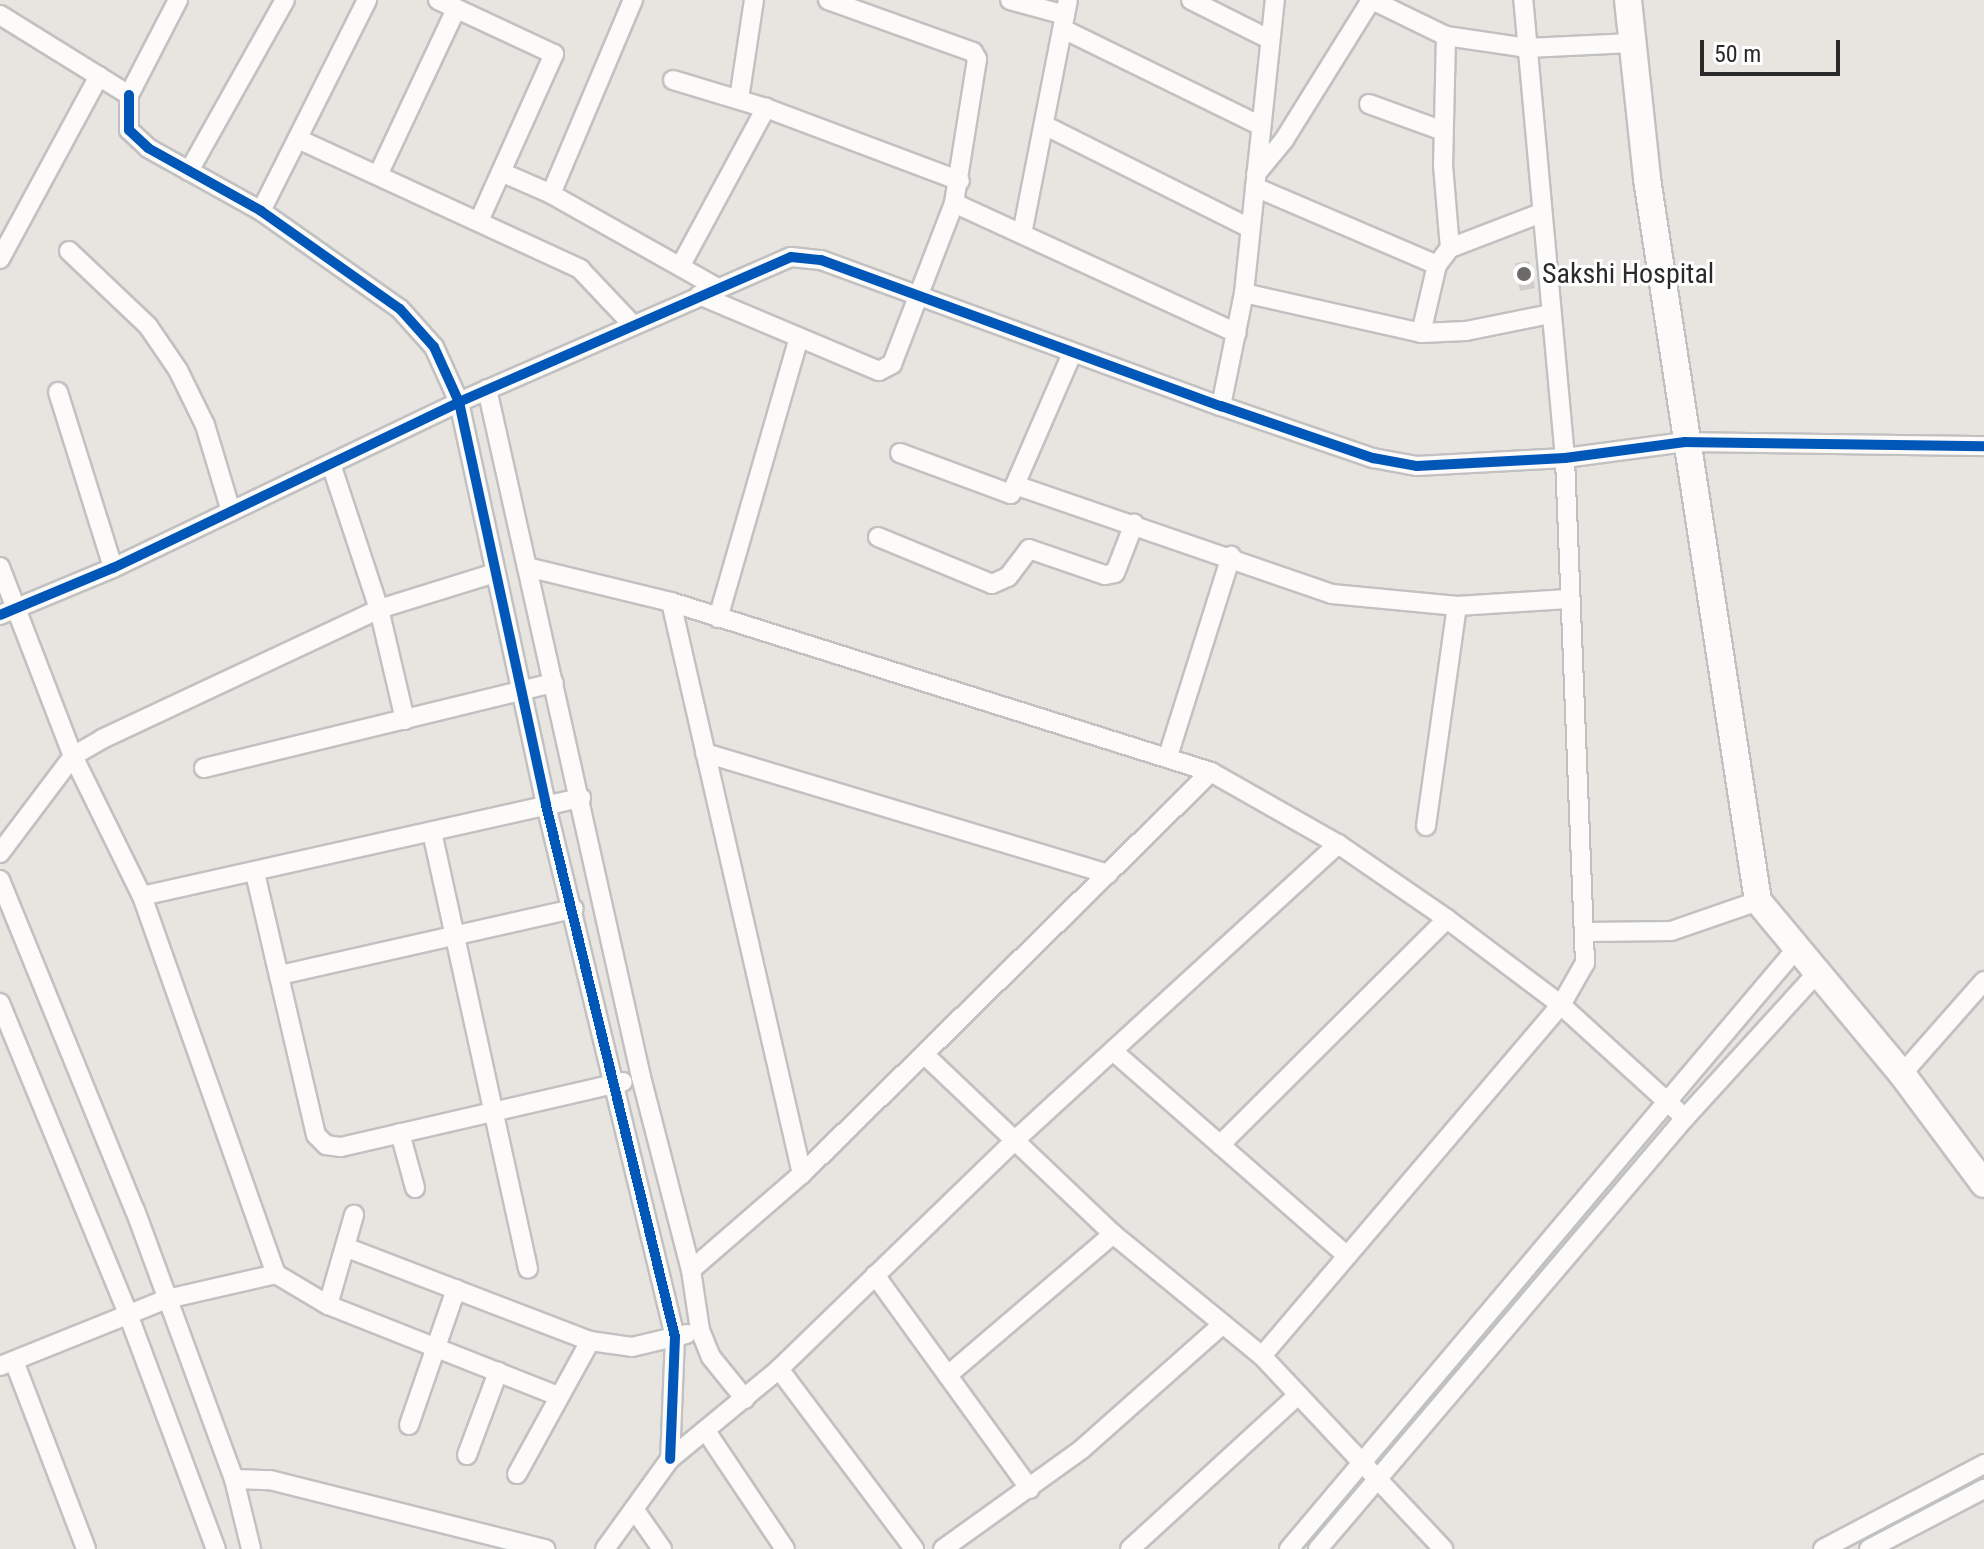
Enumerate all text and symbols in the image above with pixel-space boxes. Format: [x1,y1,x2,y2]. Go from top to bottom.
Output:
scale bar [1704,24,1844,74]
text: 50 m [1714,40,1761,68]
place label: Sakshi Hospital [1542,257,1714,291]
marker: Sakshi Hospital [1513,263,1535,285]

